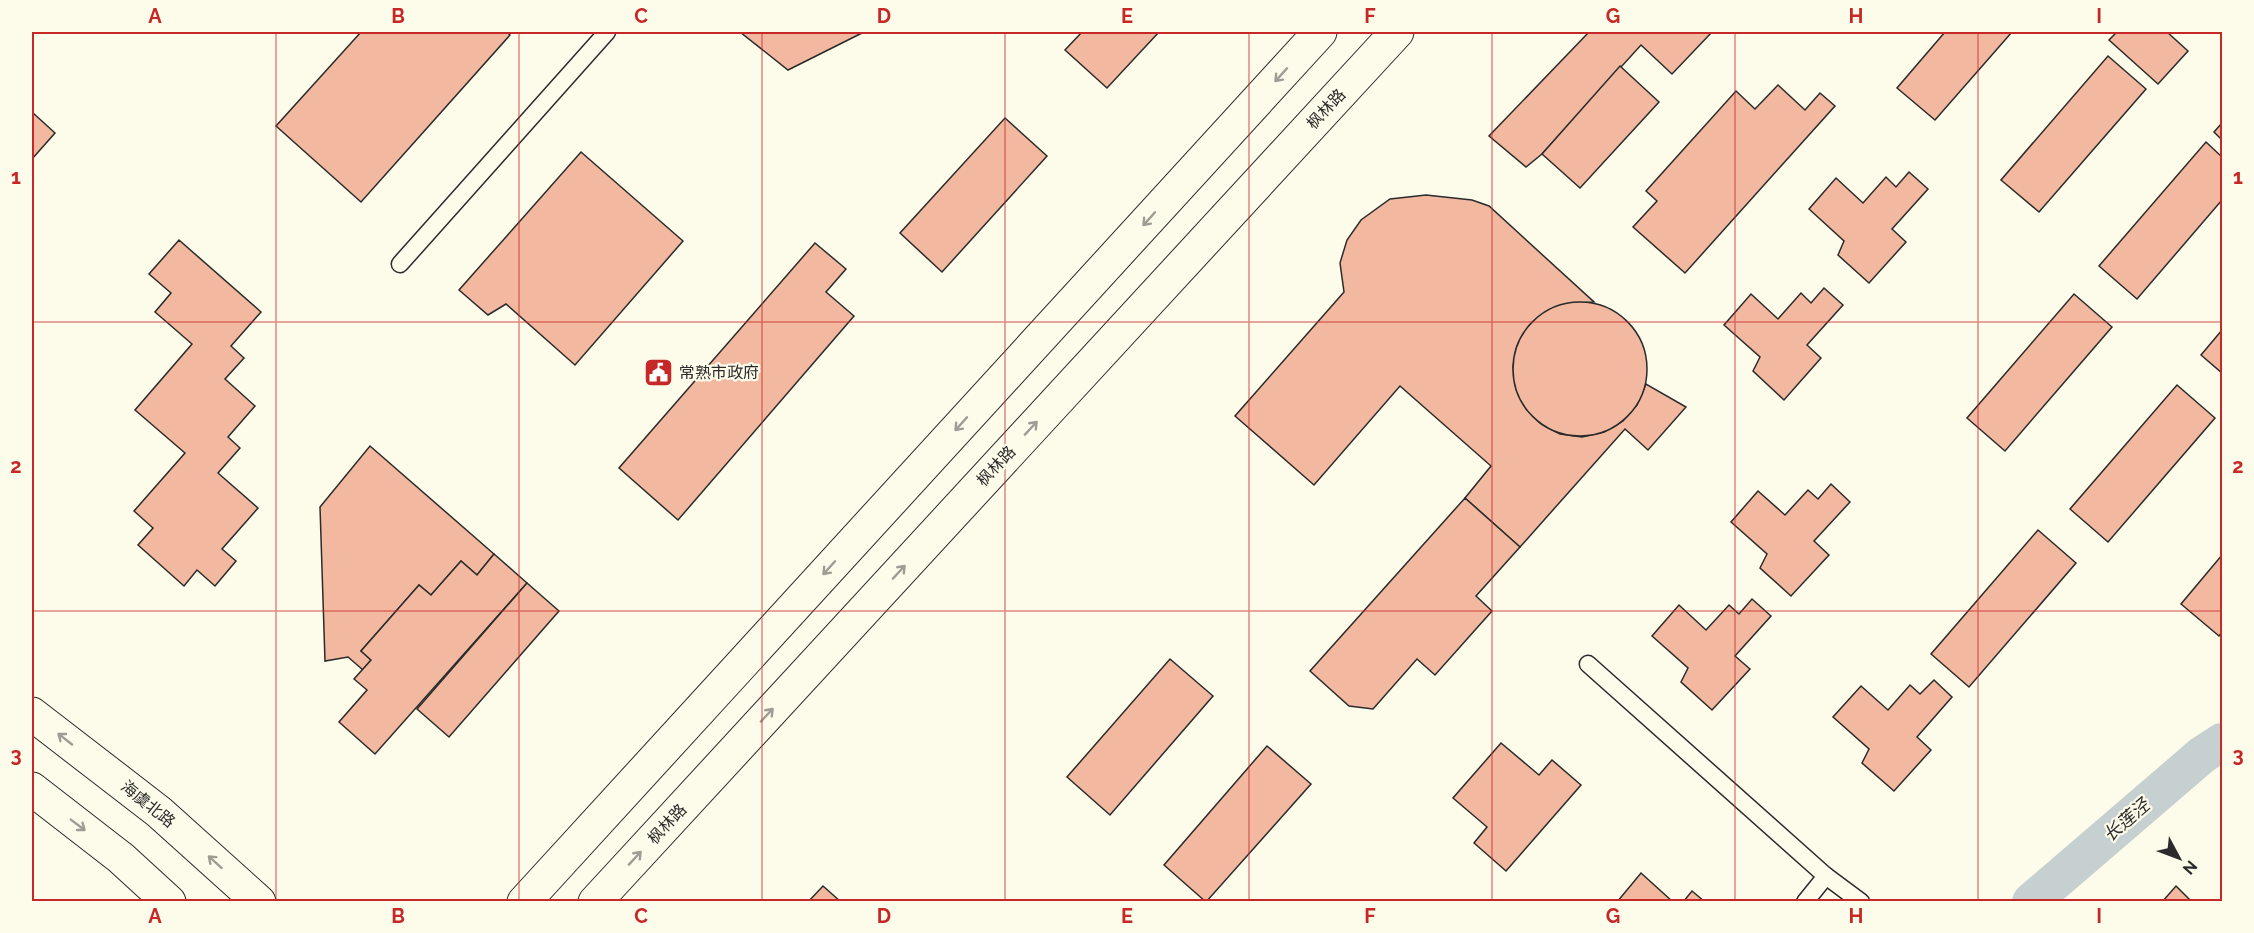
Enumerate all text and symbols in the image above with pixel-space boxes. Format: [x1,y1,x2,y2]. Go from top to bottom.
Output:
text: A [148,4,162,28]
text: B [391,4,405,28]
text: C [634,4,648,28]
text: D [877,4,891,28]
text: E [1121,4,1133,28]
text: F [1364,4,1376,28]
text: G [1606,4,1620,28]
text: H [1849,4,1863,28]
text: I [2096,4,2102,28]
one-way arrow [1274,67,1288,82]
street label: 枫林路 [1303,85,1349,133]
text: 1 [11,165,21,189]
text: 1 [2233,165,2243,189]
one-way arrow [1142,211,1156,226]
public building icon: 常熟市政府 [642,356,674,388]
place label: 常熟市政府 [679,363,759,382]
one-way arrow [954,417,968,432]
one-way arrow [1024,421,1039,436]
street label: 枫林路 [973,442,1019,490]
text: 2 [10,454,22,478]
text: 2 [2232,454,2244,478]
one-way arrow [822,561,836,576]
one-way arrow [892,564,906,579]
one-way arrow [760,708,774,723]
one-way arrow [57,733,73,746]
text: 3 [10,743,22,767]
text: 3 [2232,743,2244,767]
street label: 海虞北路 [117,776,179,832]
water label: 长莲泾 [2099,793,2155,846]
street label: 枫林路 [644,800,690,848]
one-way arrow [70,818,86,831]
north arrow [2149,828,2209,888]
one-way arrow [628,851,642,866]
one-way arrow [208,855,223,869]
text: N [2179,857,2201,878]
text: A [148,904,162,928]
text: B [391,904,405,928]
text: C [634,904,648,928]
text: D [877,904,891,928]
text: E [1121,904,1133,928]
text: F [1364,904,1376,928]
text: G [1606,904,1620,928]
text: H [1849,904,1863,928]
text: I [2096,904,2102,928]

